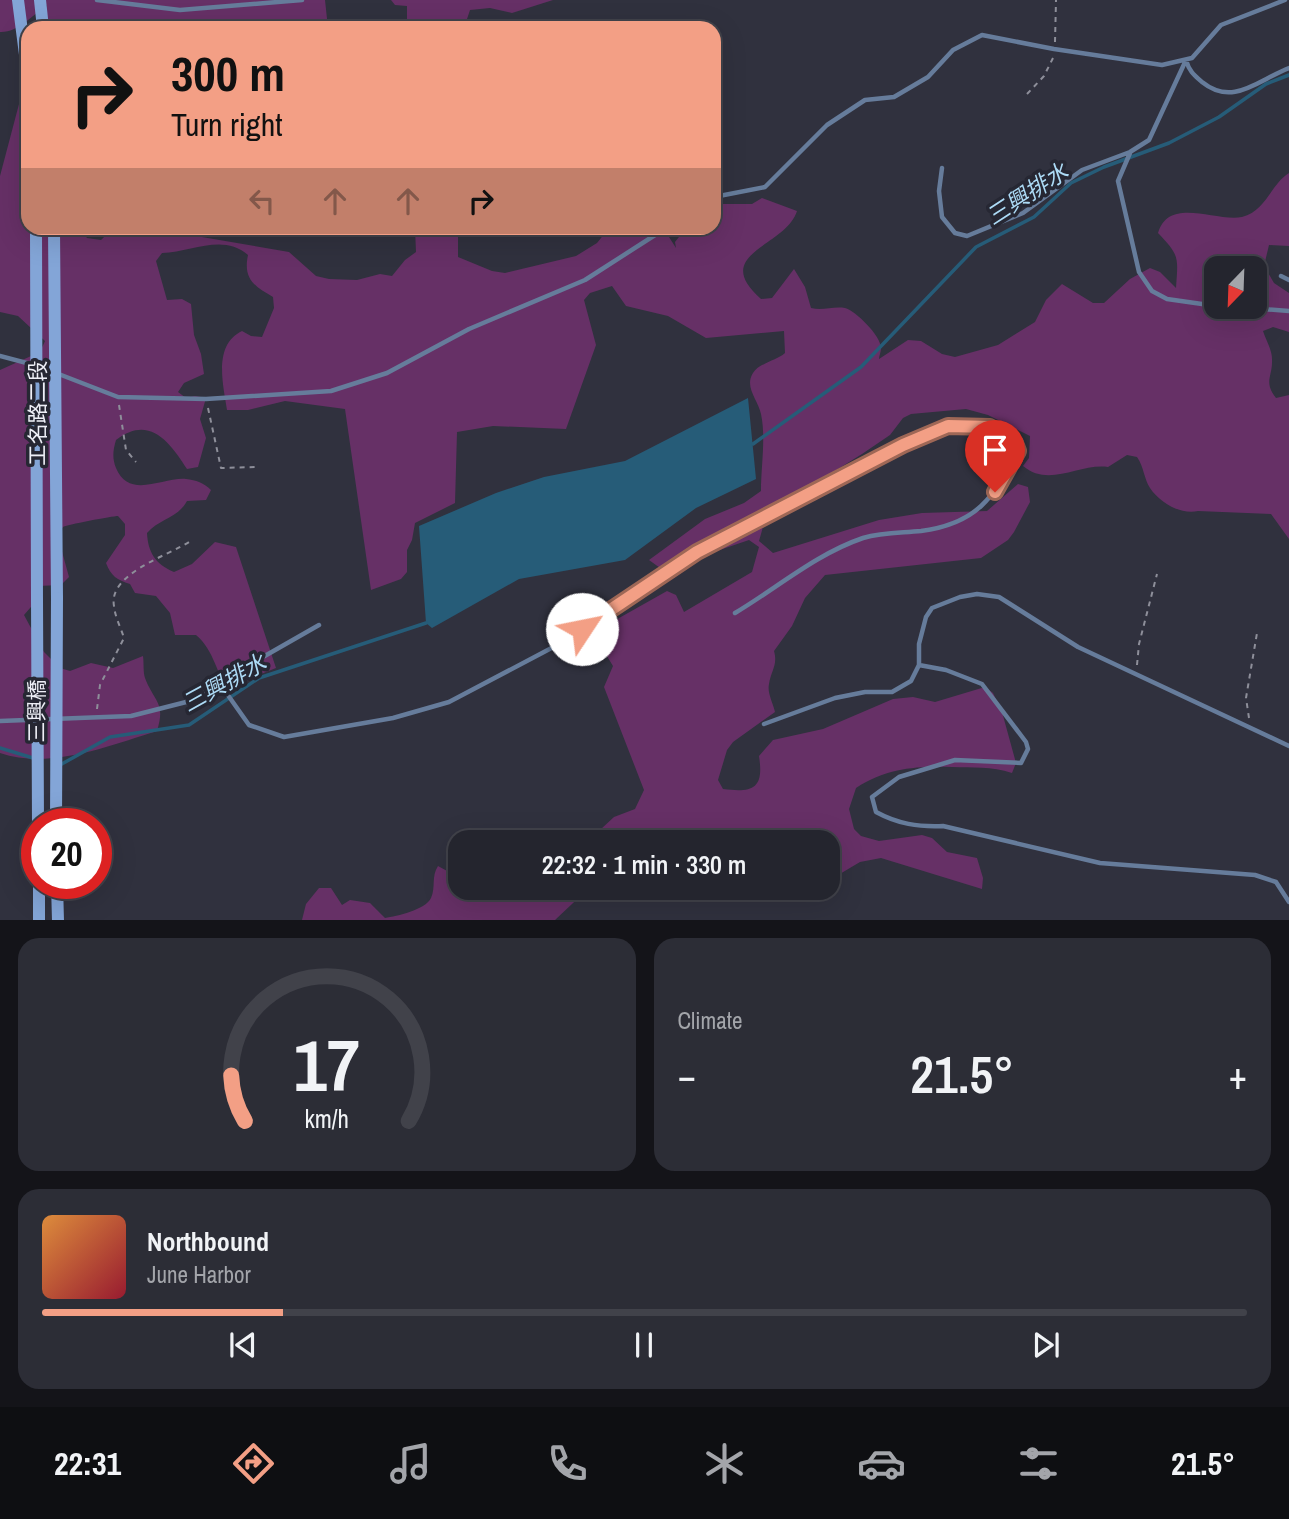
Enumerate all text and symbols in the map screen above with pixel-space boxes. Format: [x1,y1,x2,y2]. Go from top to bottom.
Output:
text: 300 m [171,40,285,106]
icon: right [56,49,147,140]
text: Turn right [171,103,283,146]
water label: 三興排水 [980,155,1075,232]
icon: left [243,182,281,220]
icon: ahead [316,182,354,220]
icon: ahead [389,182,427,220]
icon: right [462,182,500,220]
north arrow [1204,256,1267,318]
map controls [1204,256,1267,319]
street label: 工名路二段 [23,361,52,466]
pin [965,420,1025,492]
icon: arrive [976,431,1014,469]
position arrow [545,592,619,666]
water label: 三興排水 [176,646,272,718]
street label: 三興橋 [22,680,51,743]
speed limit sign: 20 [21,808,112,899]
text: 22:32 · 1 min · 330 m [542,847,746,882]
text: Climate [678,1005,742,1036]
text: 17 [294,1016,360,1114]
text: 21.5° [910,1039,1014,1109]
text: − [678,1050,696,1101]
text: + [1229,1050,1247,1101]
text: km/h [305,1101,349,1135]
text: Northbound [147,1224,269,1259]
text: June Harbor [147,1259,251,1290]
icon: previous [224,1326,262,1364]
icon: pause [625,1326,663,1364]
icon: next [1027,1326,1065,1364]
icon: directions [229,1439,278,1488]
icon: music [386,1439,435,1488]
icon: phone [543,1439,592,1488]
icon: climate [700,1439,749,1488]
icon: car [857,1439,906,1488]
icon: filters [1014,1439,1063,1488]
text: 22:31 [54,1442,121,1485]
text: 21.5° [1171,1442,1235,1485]

